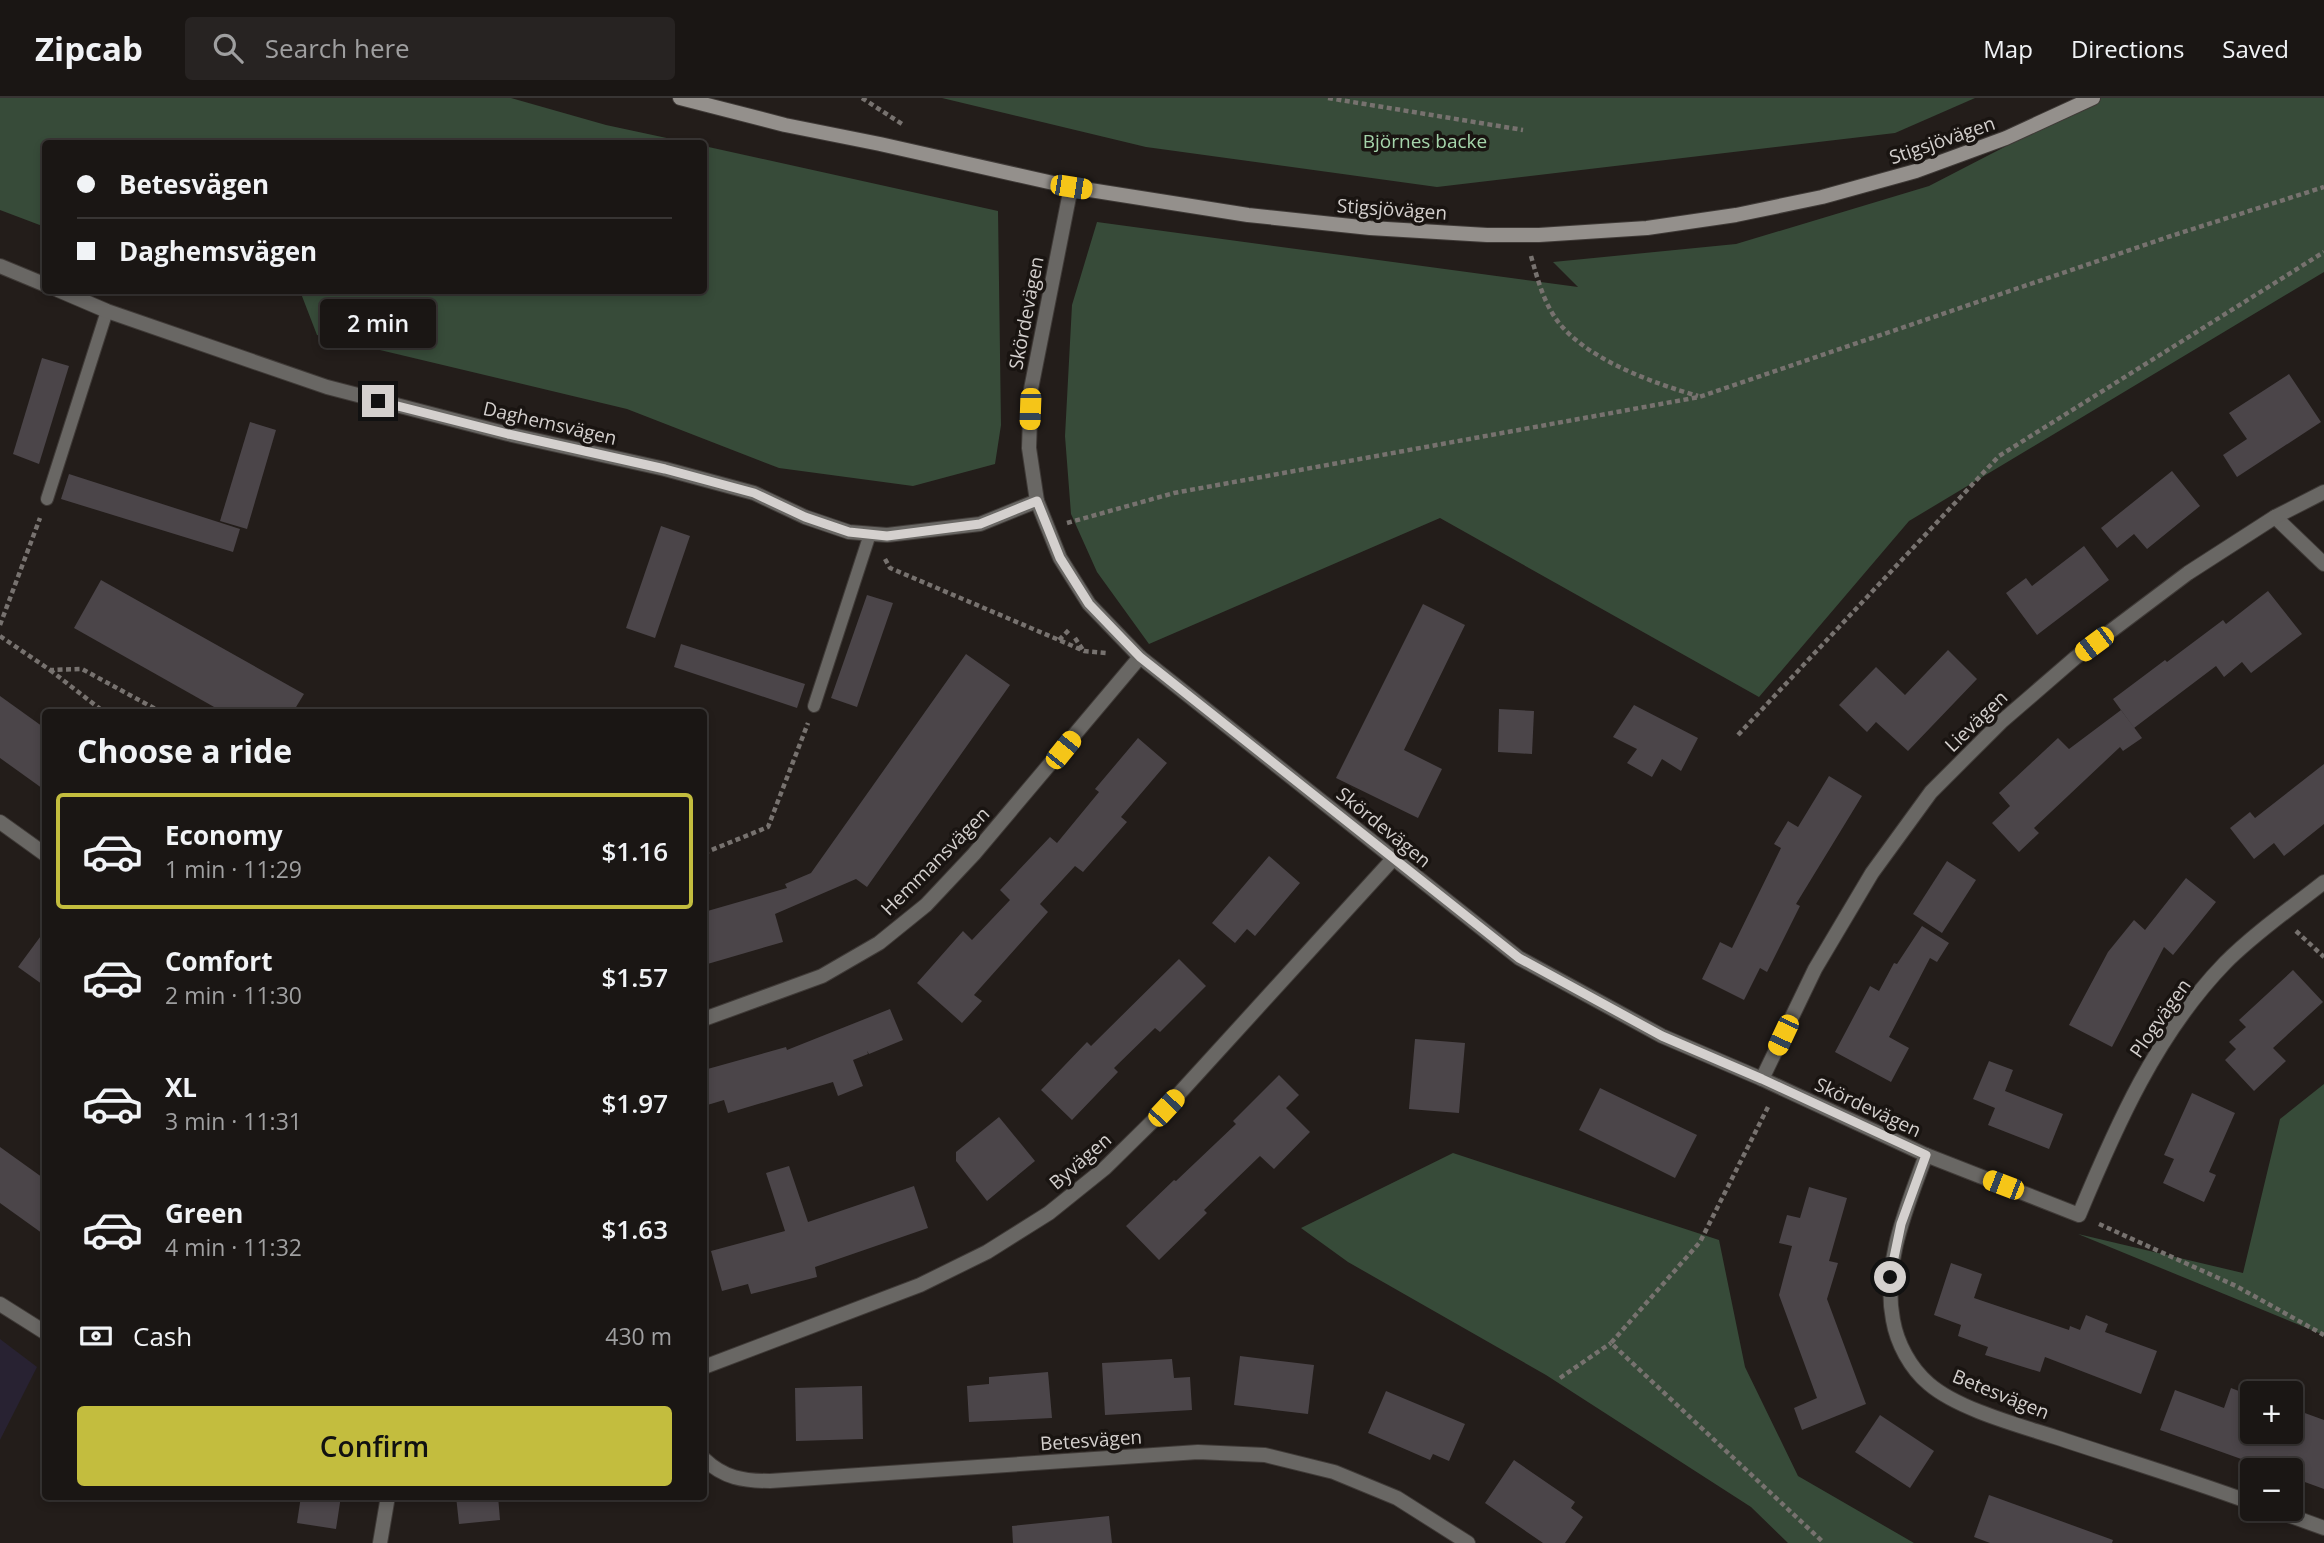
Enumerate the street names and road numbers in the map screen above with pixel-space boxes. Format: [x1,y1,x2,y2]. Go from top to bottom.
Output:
street label: Stigsjövägen [1886,110,1998,170]
street label: Stigsjövägen [1336,192,1448,226]
street label: Skördevägen [1002,254,1050,372]
street label: Daghemsvägen [481,395,619,451]
street label: Lievägen [1939,685,2013,757]
street label: Skördevägen [1331,781,1437,873]
street label: Hemmansvägen [875,801,995,921]
street label: Plogvägen [2123,973,2197,1063]
street label: Skördevägen [1811,1071,1925,1143]
street label: Byvägen [1043,1127,1117,1195]
street label: Betesvägen [1949,1363,2053,1425]
street label: Betesvägen [1039,1423,1143,1457]

